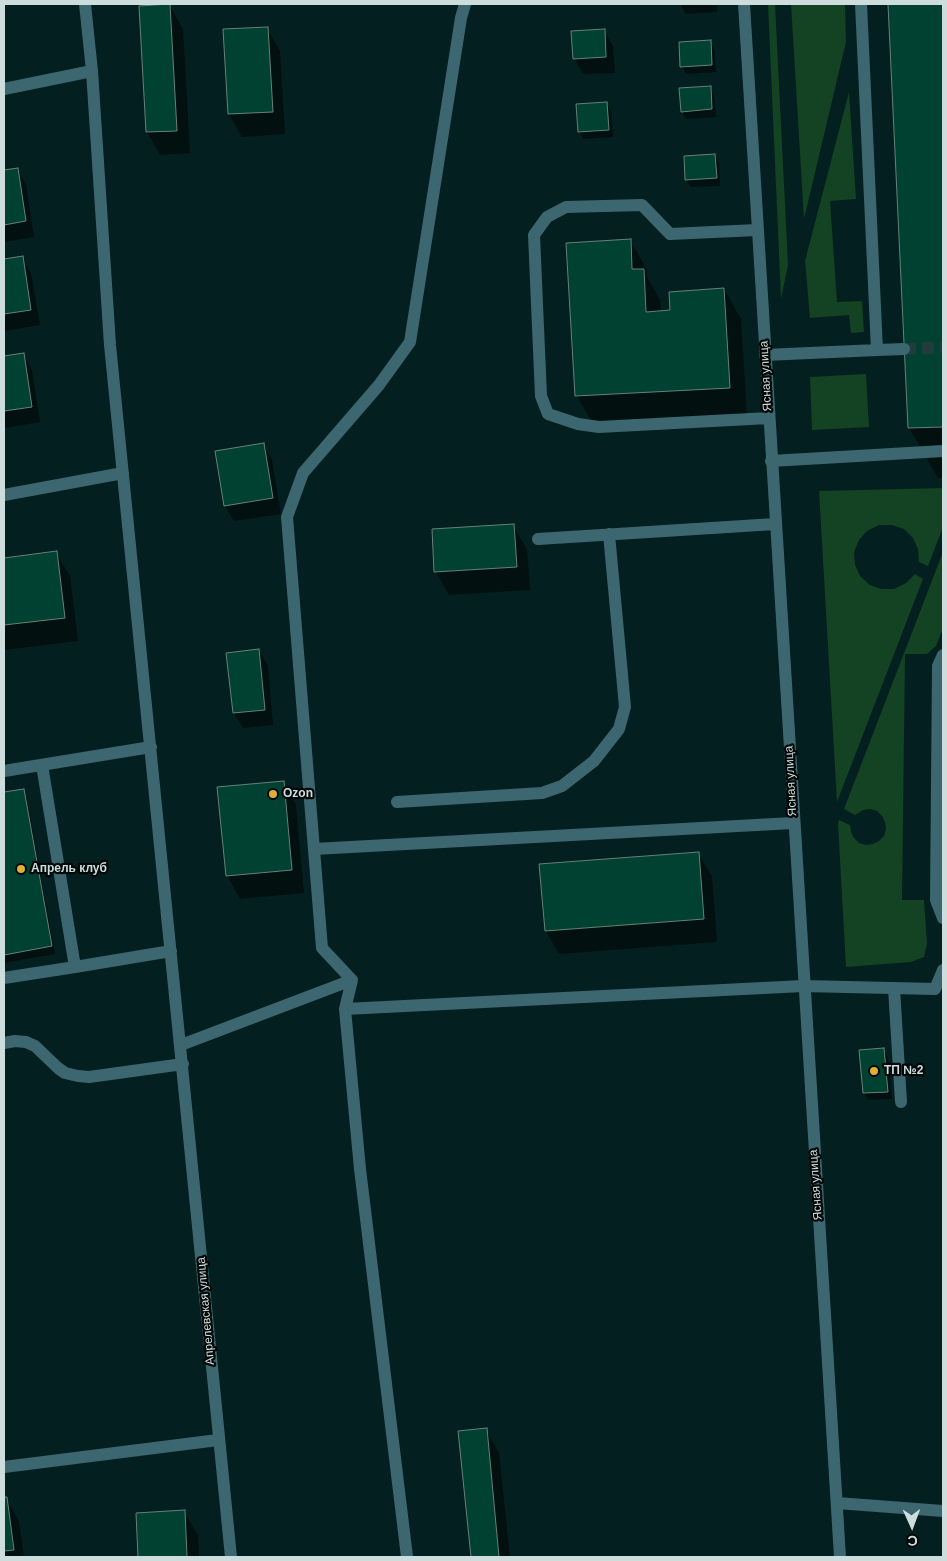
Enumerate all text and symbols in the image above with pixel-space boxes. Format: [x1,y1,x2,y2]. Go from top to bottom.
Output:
street label: Ясная улица [757,340,775,412]
street label: Ясная улица [782,745,800,817]
place label: Ozon [283,787,313,801]
marker: Ozon [267,788,279,800]
place label: Апрель клуб [31,862,107,876]
marker: Апрель клуб [15,863,27,875]
place label: ТП №2 [884,1064,923,1078]
marker: ТП №2 [868,1065,880,1077]
street label: Ясная улица [806,1149,826,1221]
street label: Апрелевская улица [194,1256,218,1366]
north arrow [887,1501,937,1551]
text: С [907,1533,918,1549]

